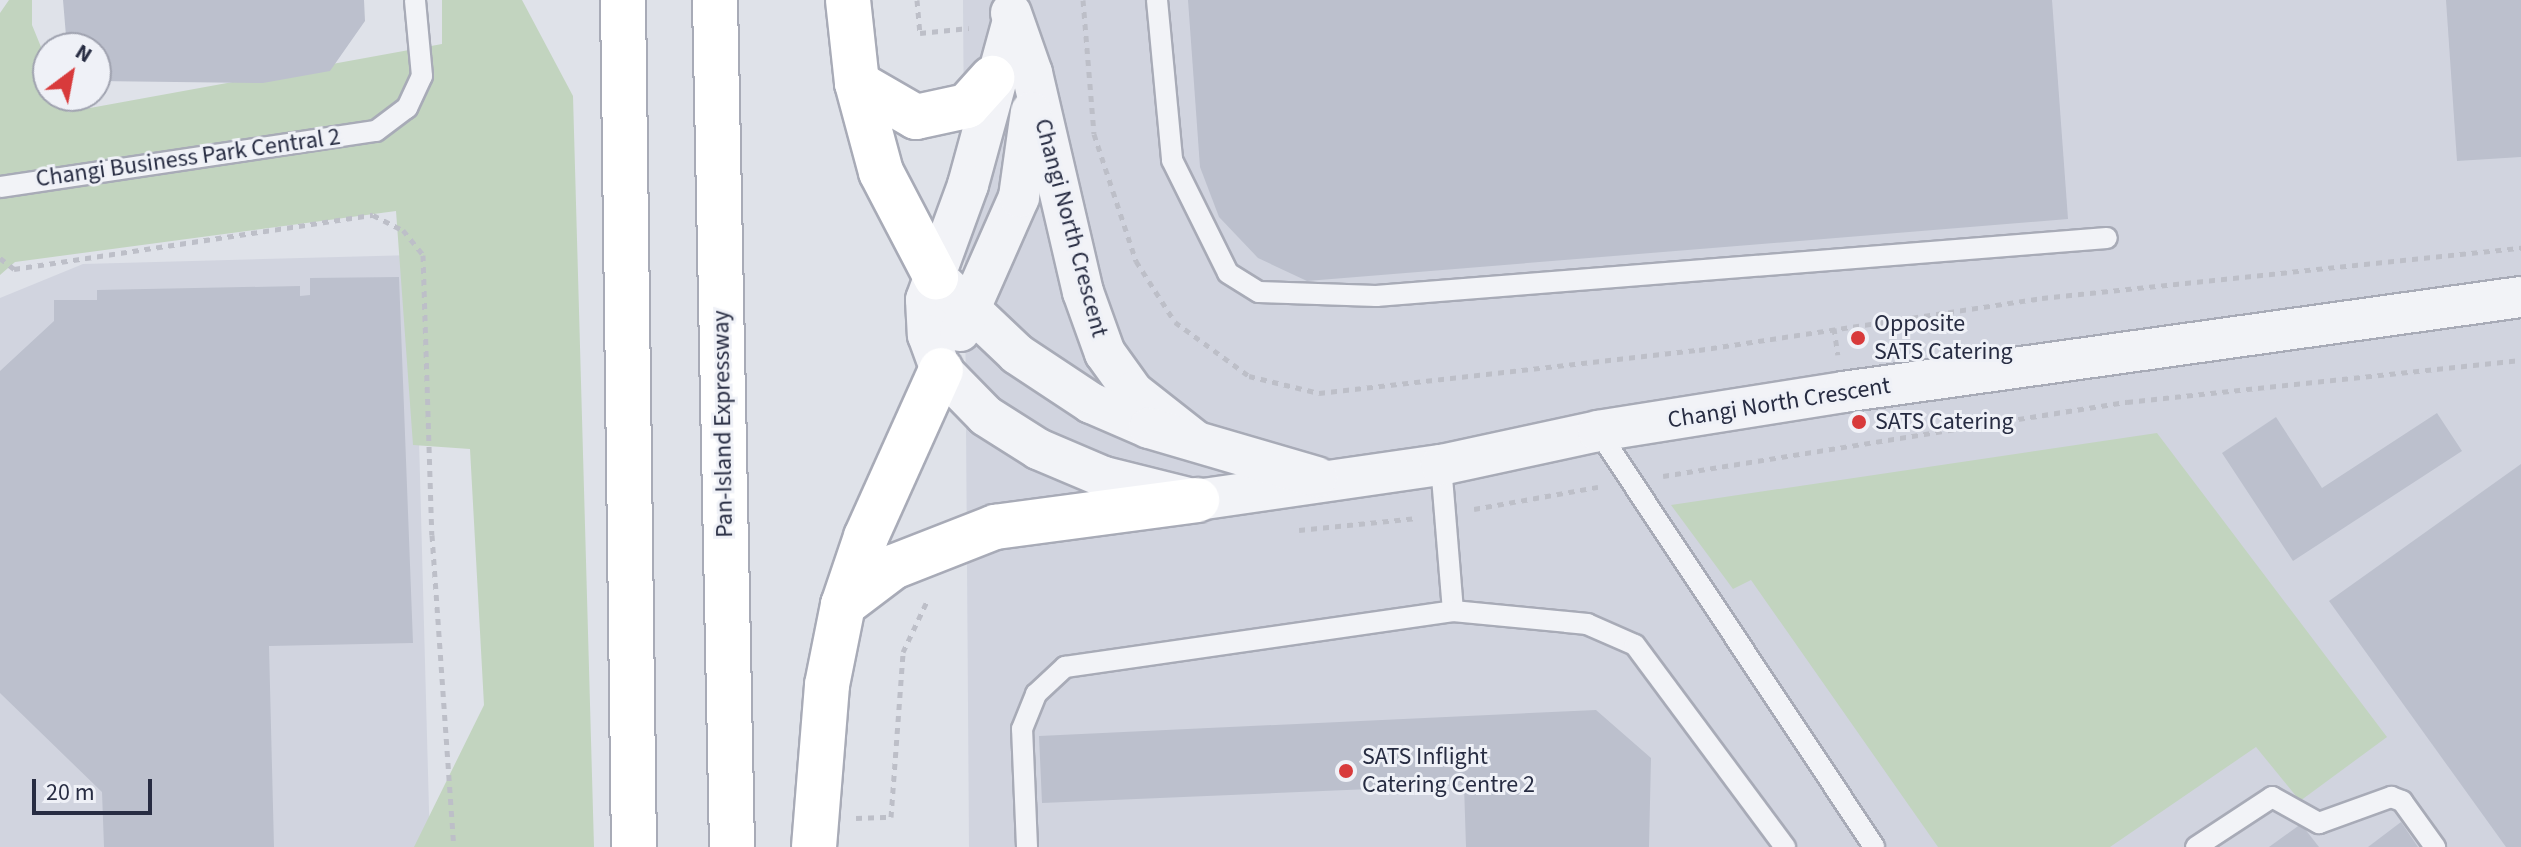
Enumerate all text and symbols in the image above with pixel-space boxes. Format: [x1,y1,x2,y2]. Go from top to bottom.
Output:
north arrow [32,32,112,112]
text: N [69,36,98,71]
street label: Changi North Crescent [1028,116,1114,340]
street label: Changi Business Park Central 2 [34,122,342,194]
street label: Pan-Island Expressway [707,310,739,538]
place label: Opposite SATS Catering [1874,310,2013,366]
marker: Opposite SATS Catering [1849,329,1867,347]
street label: Changi North Crescent [1666,371,1892,435]
place label: SATS Catering [1875,408,2014,436]
marker: SATS Catering [1850,413,1868,431]
place label: SATS Inflight Catering Centre 2 [1362,743,1535,799]
marker: SATS Inflight Catering Centre 2 [1337,762,1355,780]
scale bar [36,763,156,813]
text: 20 m [46,775,95,810]

